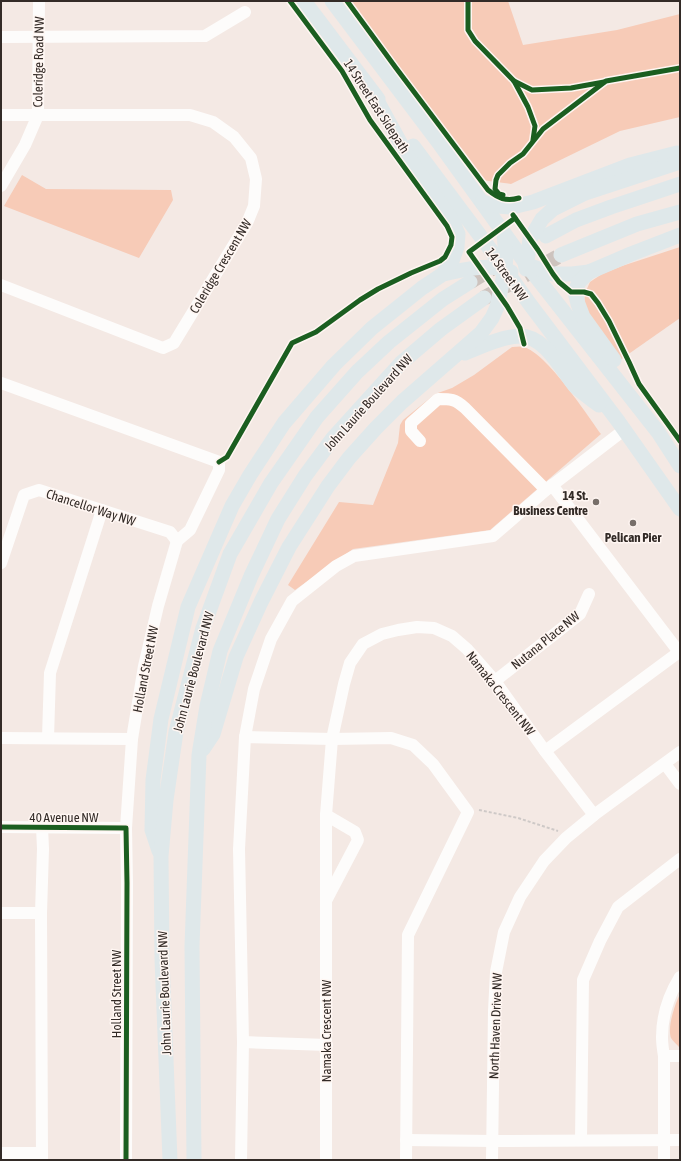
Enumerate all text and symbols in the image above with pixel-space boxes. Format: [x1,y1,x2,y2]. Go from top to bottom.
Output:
street label: Coleridge Road NW [30,16,47,108]
street label: 14 Street East Sidepath [341,57,412,156]
street label: Coleridge Crescent NW [186,216,255,316]
street label: 14 Street NW [482,245,531,304]
street label: John Laurie Boulevard NW [321,351,416,454]
street label: Chancellor Way NW [44,486,138,529]
place label: 14 St. Business Centre [513,488,589,518]
marker: 14 St. Business Centre [591,497,601,507]
marker: Pelican Pier [628,518,638,528]
place label: Pelican Pier [605,530,662,545]
street label: Nutana Place NW [508,608,583,672]
street label: John Laurie Boulevard NW [170,610,217,734]
street label: Holland Street NW [130,624,161,714]
street label: Namaka Crescent NW [463,648,538,739]
street label: 40 Avenue NW [30,810,99,825]
street label: John Laurie Boulevard NW [155,930,174,1055]
street label: Holland Street NW [109,949,124,1038]
street label: North Haven Drive NW [486,972,505,1079]
street label: Namaka Crescent NW [319,979,334,1082]

